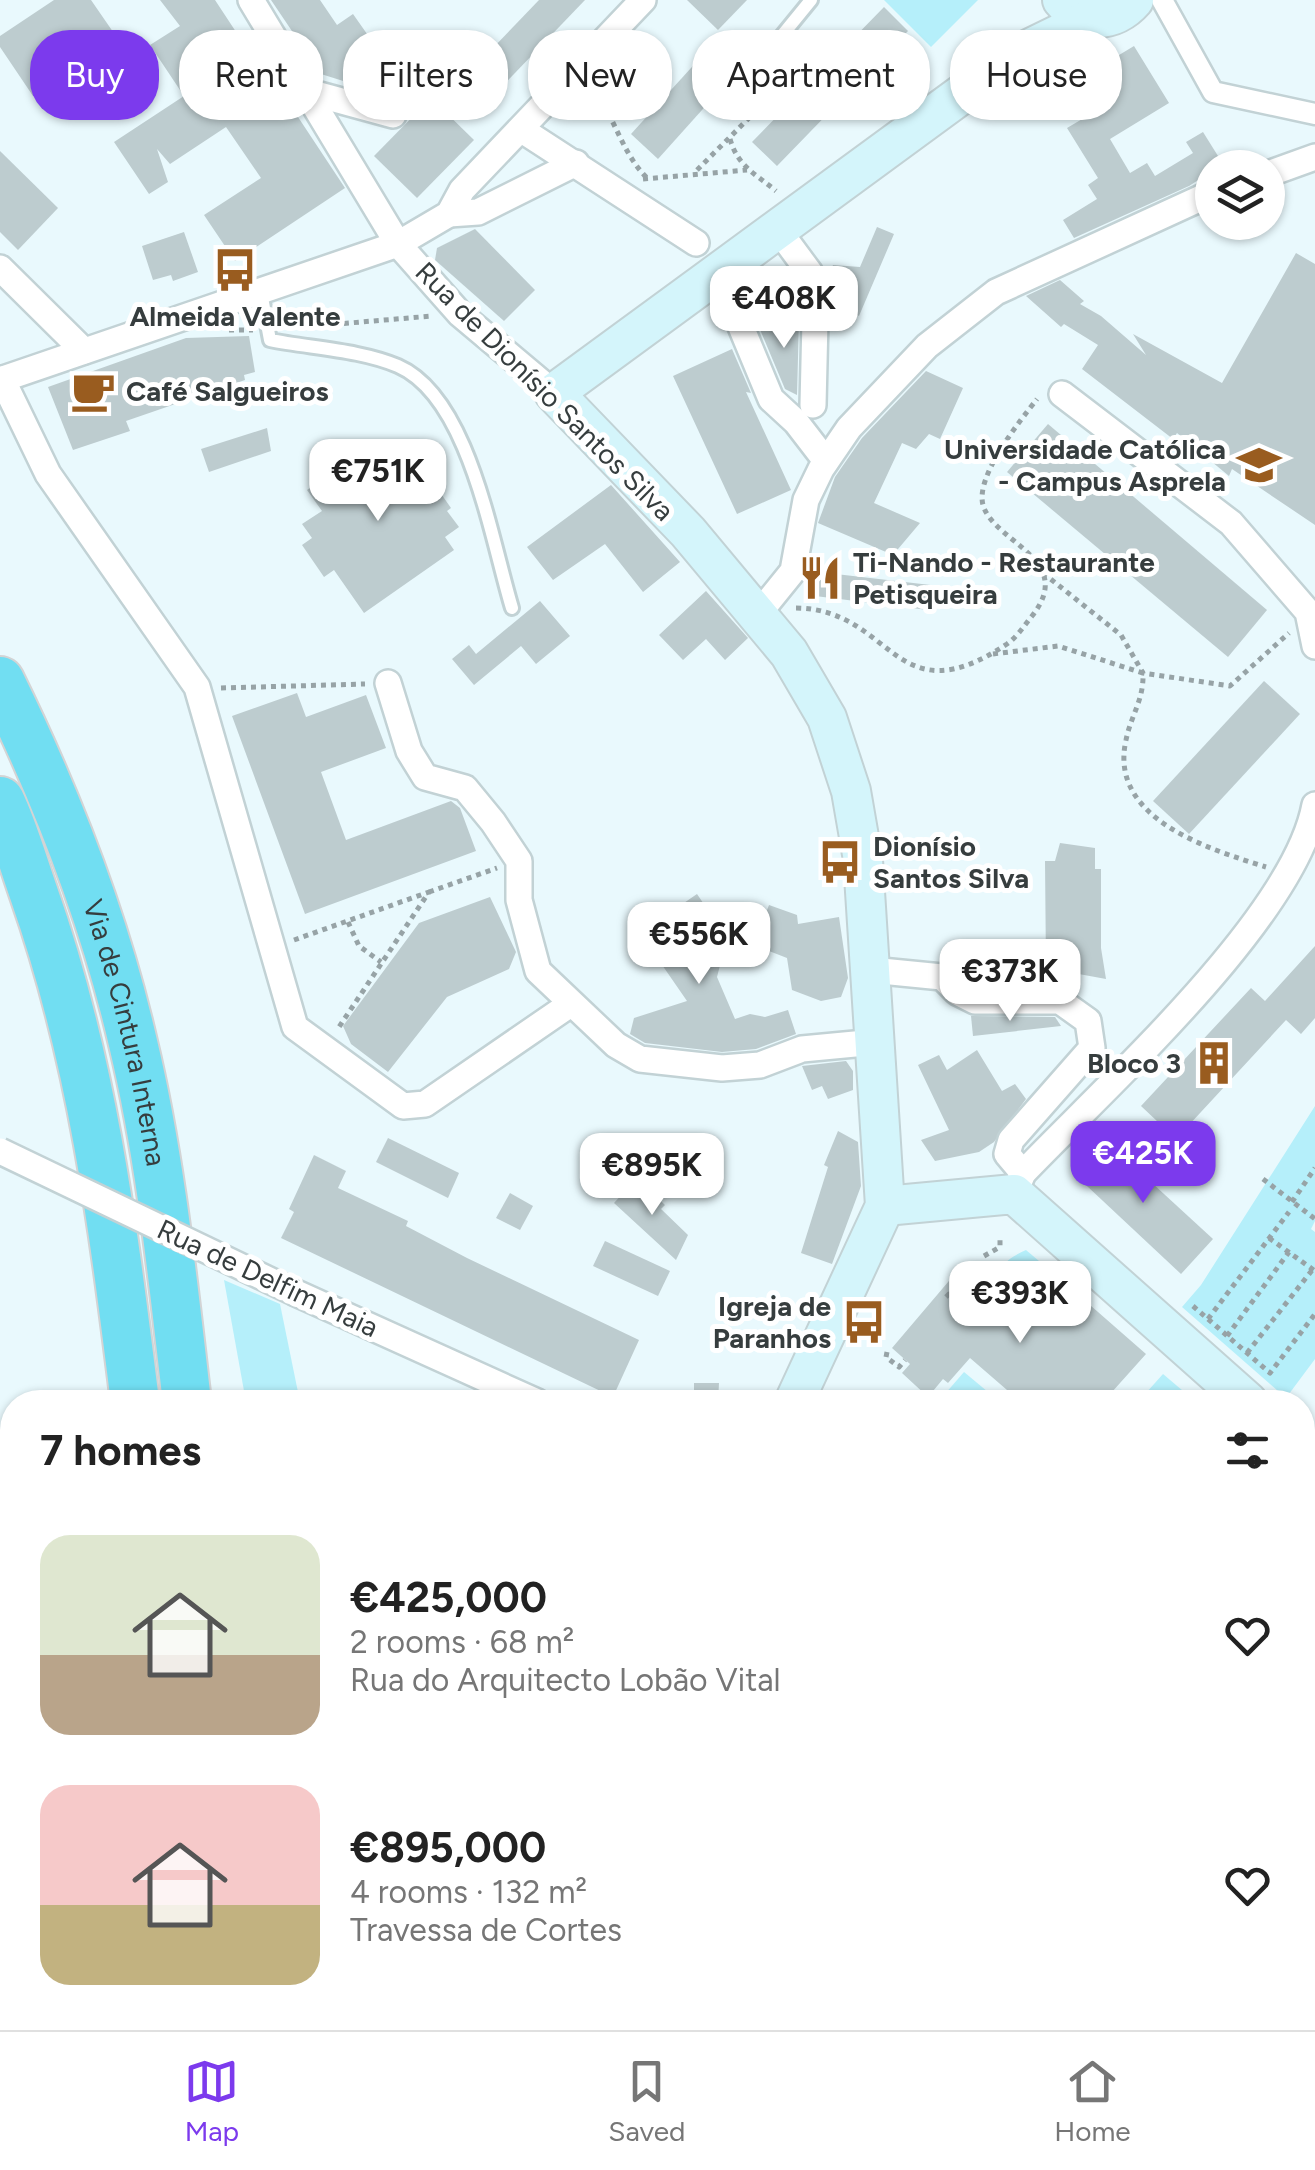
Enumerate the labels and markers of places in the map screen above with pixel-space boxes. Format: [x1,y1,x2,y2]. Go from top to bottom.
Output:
bus stop icon: Almeida Valente [211,246,259,294]
pin: €408K [714,266,854,351]
place label: Almeida Valente [129,299,341,333]
cafe icon: Café Salgueiros [69,367,117,415]
place label: Café Salgueiros [126,374,328,408]
place label: Universidade Católica - Campus Asprela [944,432,1226,498]
pin: €751K [308,439,448,524]
school or university icon: Universidade Católica - Campus Asprela [1235,441,1283,489]
place label: Ti-Nando - Restaurante Petisqueira [853,545,1155,611]
restaurant icon: Ti-Nando - Restaurante Petisqueira [796,554,844,602]
place label: Dionísio Santos Silva [873,829,1029,895]
bus stop icon: Dionísio Santos Silva [816,838,864,886]
pin: €556K [629,902,769,987]
pin: €373K [940,939,1080,1024]
building icon: Bloco 3 [1190,1039,1238,1087]
place label: Bloco 3 [1087,1046,1181,1080]
pin: €425K [1073,1121,1213,1206]
pin: €895K [582,1133,722,1218]
pin: €393K [950,1261,1090,1346]
place label: Igreja de Paranhos [713,1289,831,1355]
bus stop icon: Igreja de Paranhos [840,1298,888,1346]

